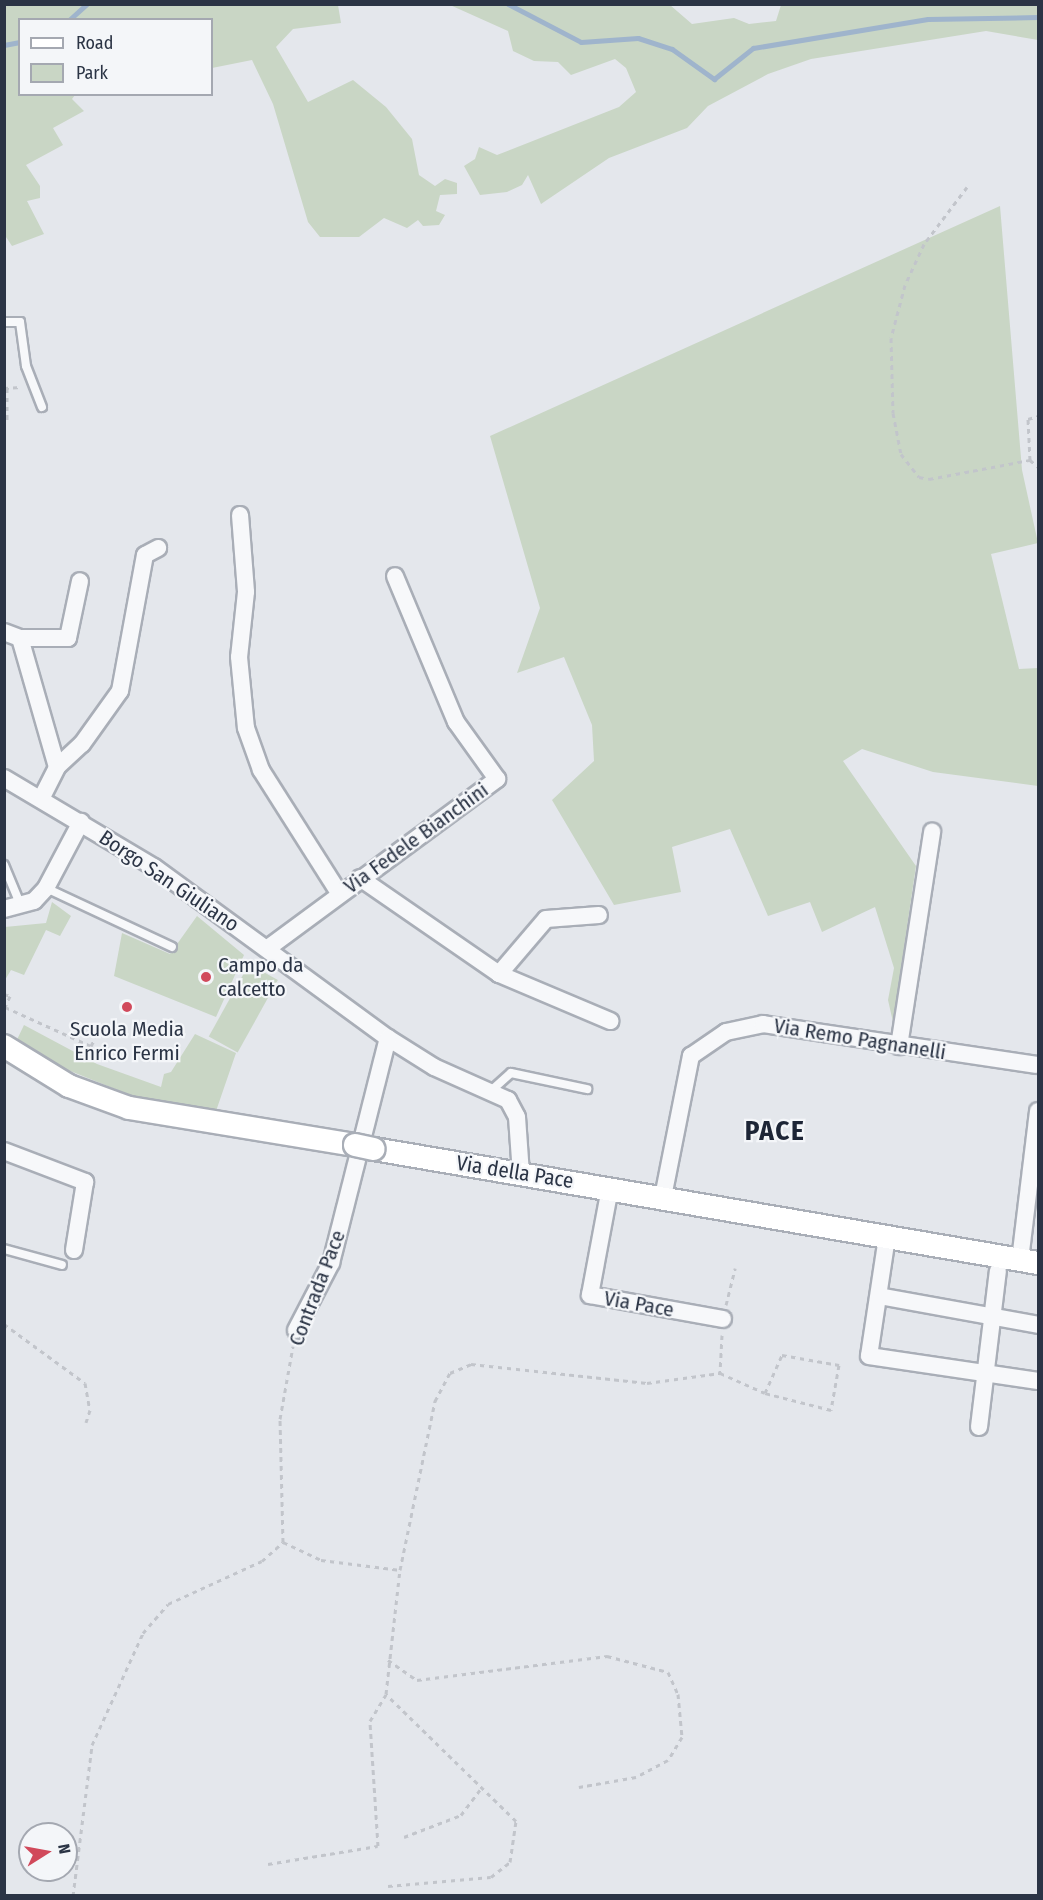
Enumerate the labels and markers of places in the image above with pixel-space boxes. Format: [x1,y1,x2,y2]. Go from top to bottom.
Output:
place label: Campo da calcetto [218,952,304,1002]
marker: Campo da calcetto [199,970,213,984]
marker: Scuola Media Enrico Fermi [120,1000,134,1014]
place label: Scuola Media Enrico Fermi [70,1016,184,1066]

